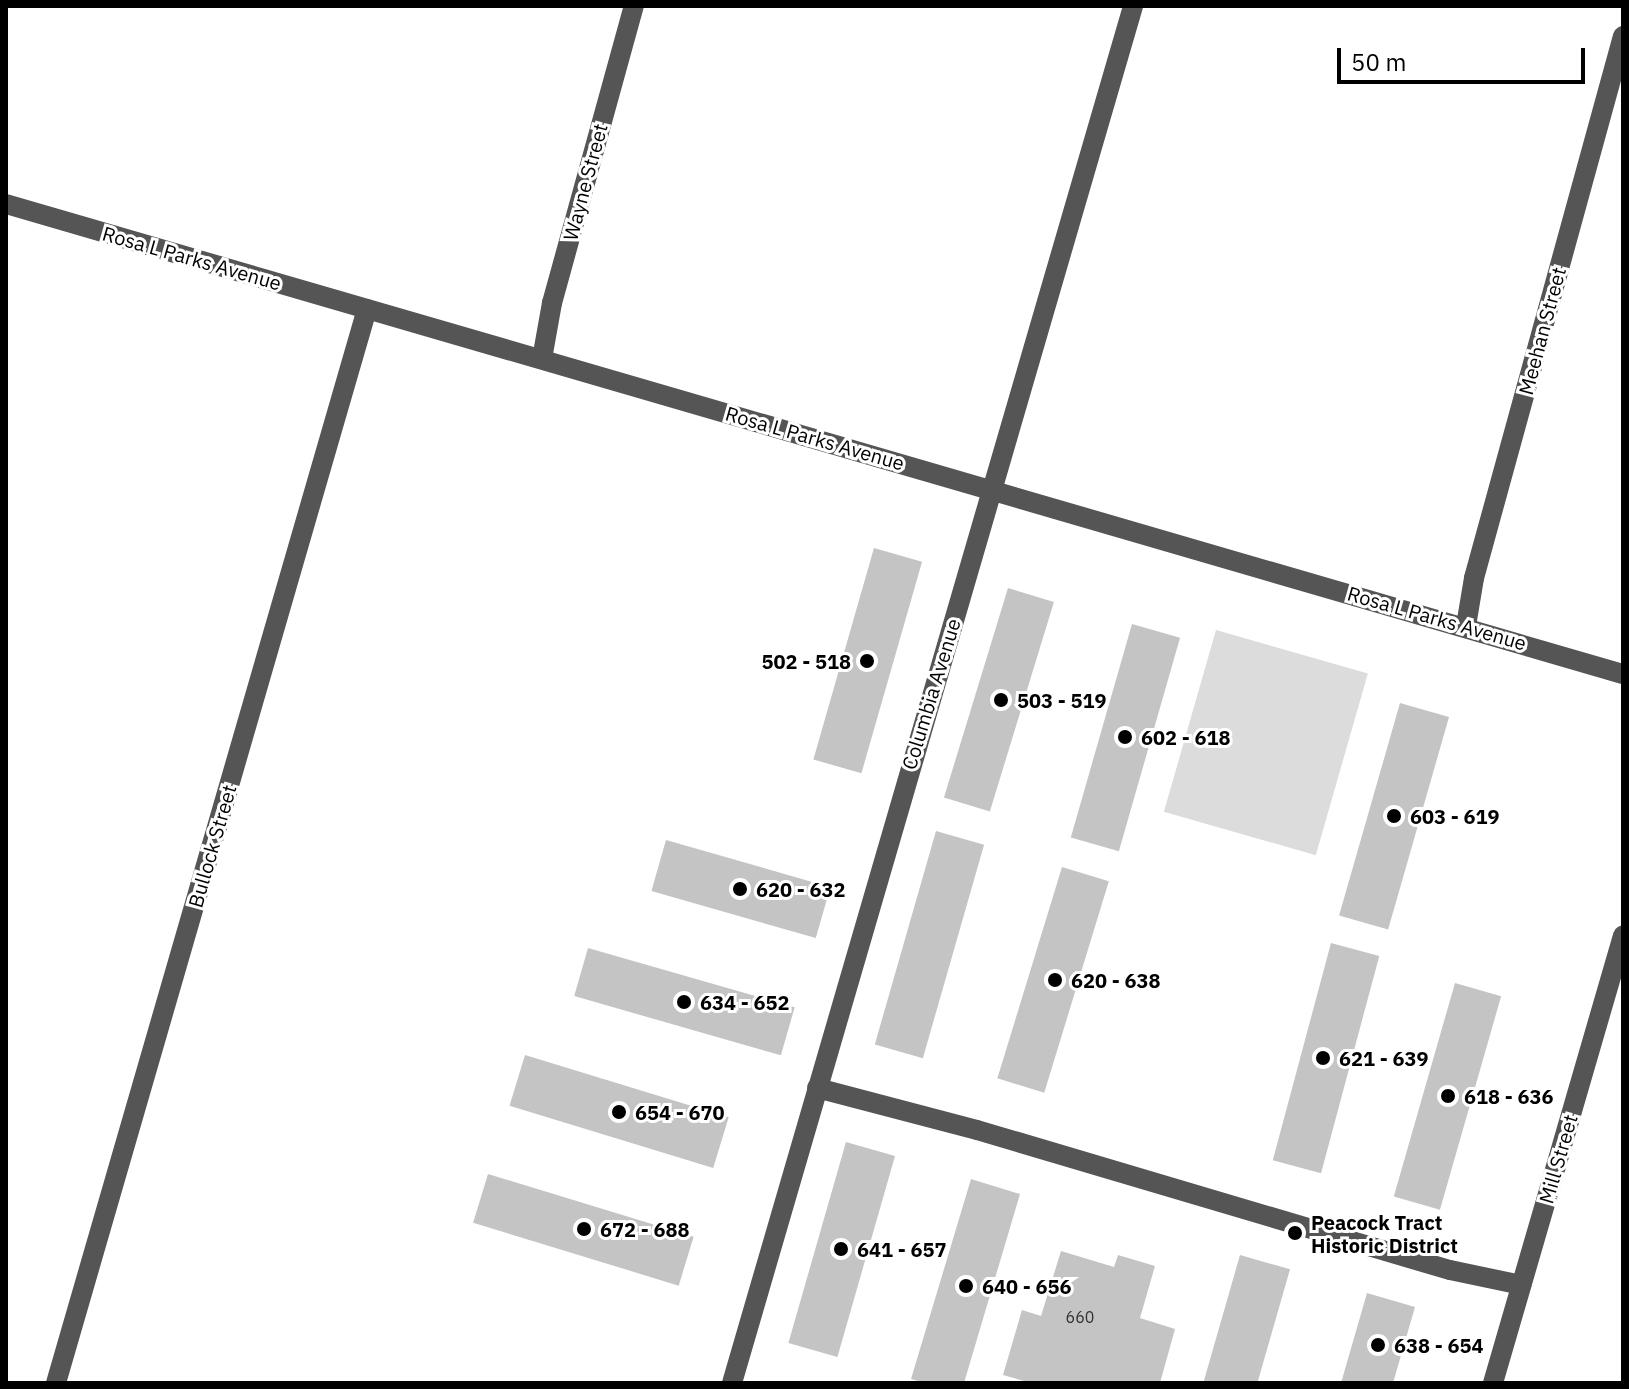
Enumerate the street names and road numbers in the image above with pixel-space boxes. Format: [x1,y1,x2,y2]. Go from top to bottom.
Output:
street label: Wayne Street [558,121,612,243]
street label: Rosa L Parks Avenue [100,221,284,295]
street label: Meehan Street [1513,265,1571,397]
street label: Rosa L Parks Avenue [723,401,907,475]
street label: Rosa L Parks Avenue [1345,581,1529,655]
street label: Columbia Avenue [897,616,965,772]
street label: Bullock Street [183,782,241,910]
street label: Mill Street [1534,1112,1582,1206]

